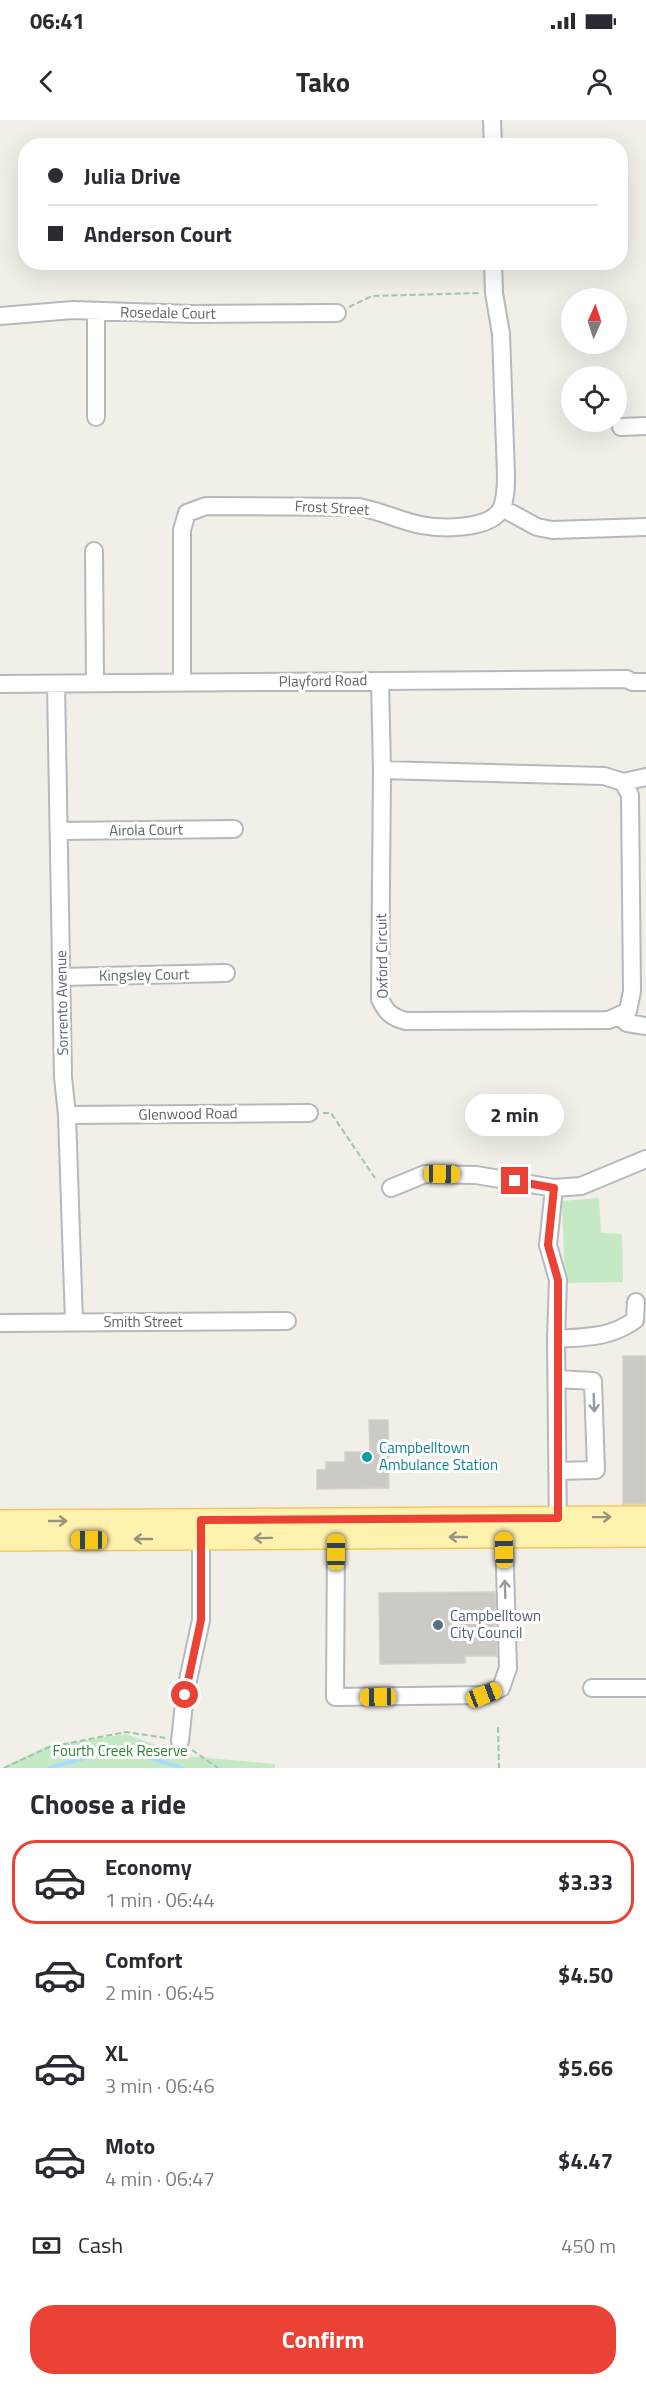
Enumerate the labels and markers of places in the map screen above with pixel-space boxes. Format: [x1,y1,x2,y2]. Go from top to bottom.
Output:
place label: Campbelltown Ambulance Station [379,1436,498,1476]
marker: Campbelltown Ambulance Station [360,1450,374,1464]
place label: Campbelltown City Council [450,1604,541,1644]
marker: Campbelltown City Council [431,1618,445,1632]

